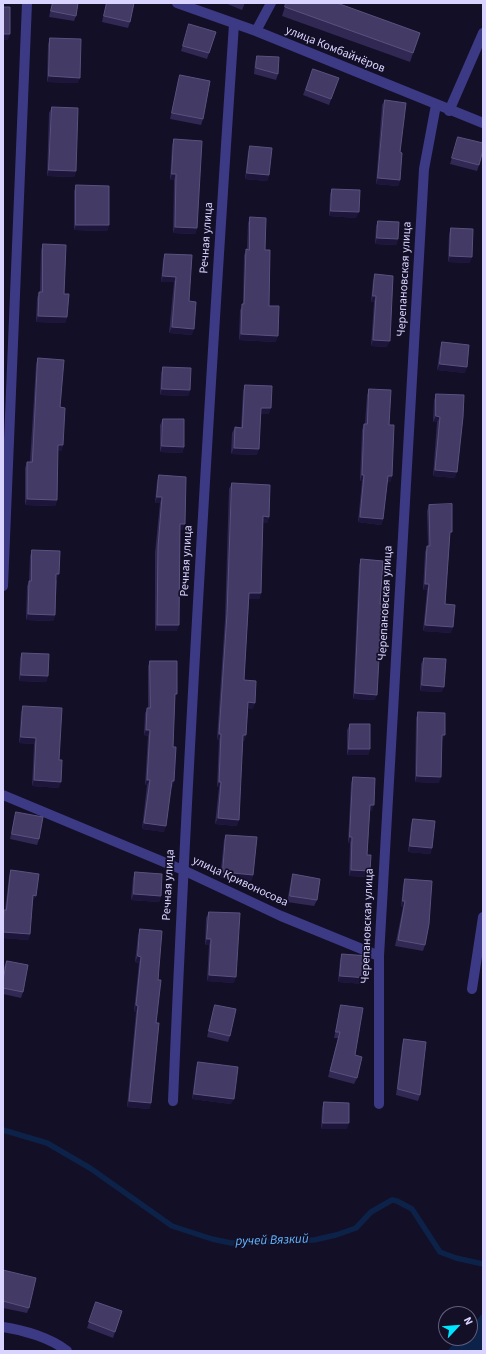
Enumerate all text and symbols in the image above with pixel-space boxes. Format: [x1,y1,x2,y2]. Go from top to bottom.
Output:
street label: улица Комбайнёров [283,23,387,77]
street label: Речная улица [197,202,217,274]
street label: Черепановская улица [395,221,415,337]
street label: Речная улица [178,525,196,597]
street label: Черепановская улица [376,545,396,661]
street label: Речная улица [160,849,178,921]
street label: улица Кривоносова [190,854,290,910]
street label: Черепановская улица [359,868,377,984]
water label: ручей Вязкий [235,1232,309,1250]
north arrow [438,1306,478,1346]
text: N [460,1314,477,1328]

